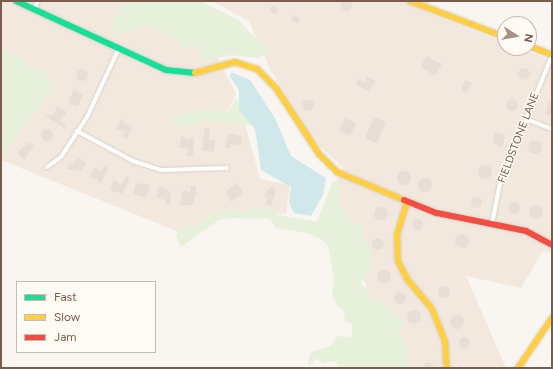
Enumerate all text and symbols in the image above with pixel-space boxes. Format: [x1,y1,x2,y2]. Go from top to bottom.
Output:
north arrow [497,16,537,56]
text: N [521,33,535,44]
street label: FIELDSTONE LANE [496,91,542,185]
legend [16,281,156,353]
text: Fast [54,290,77,304]
text: Slow [54,310,80,324]
text: Jam [54,330,77,344]

